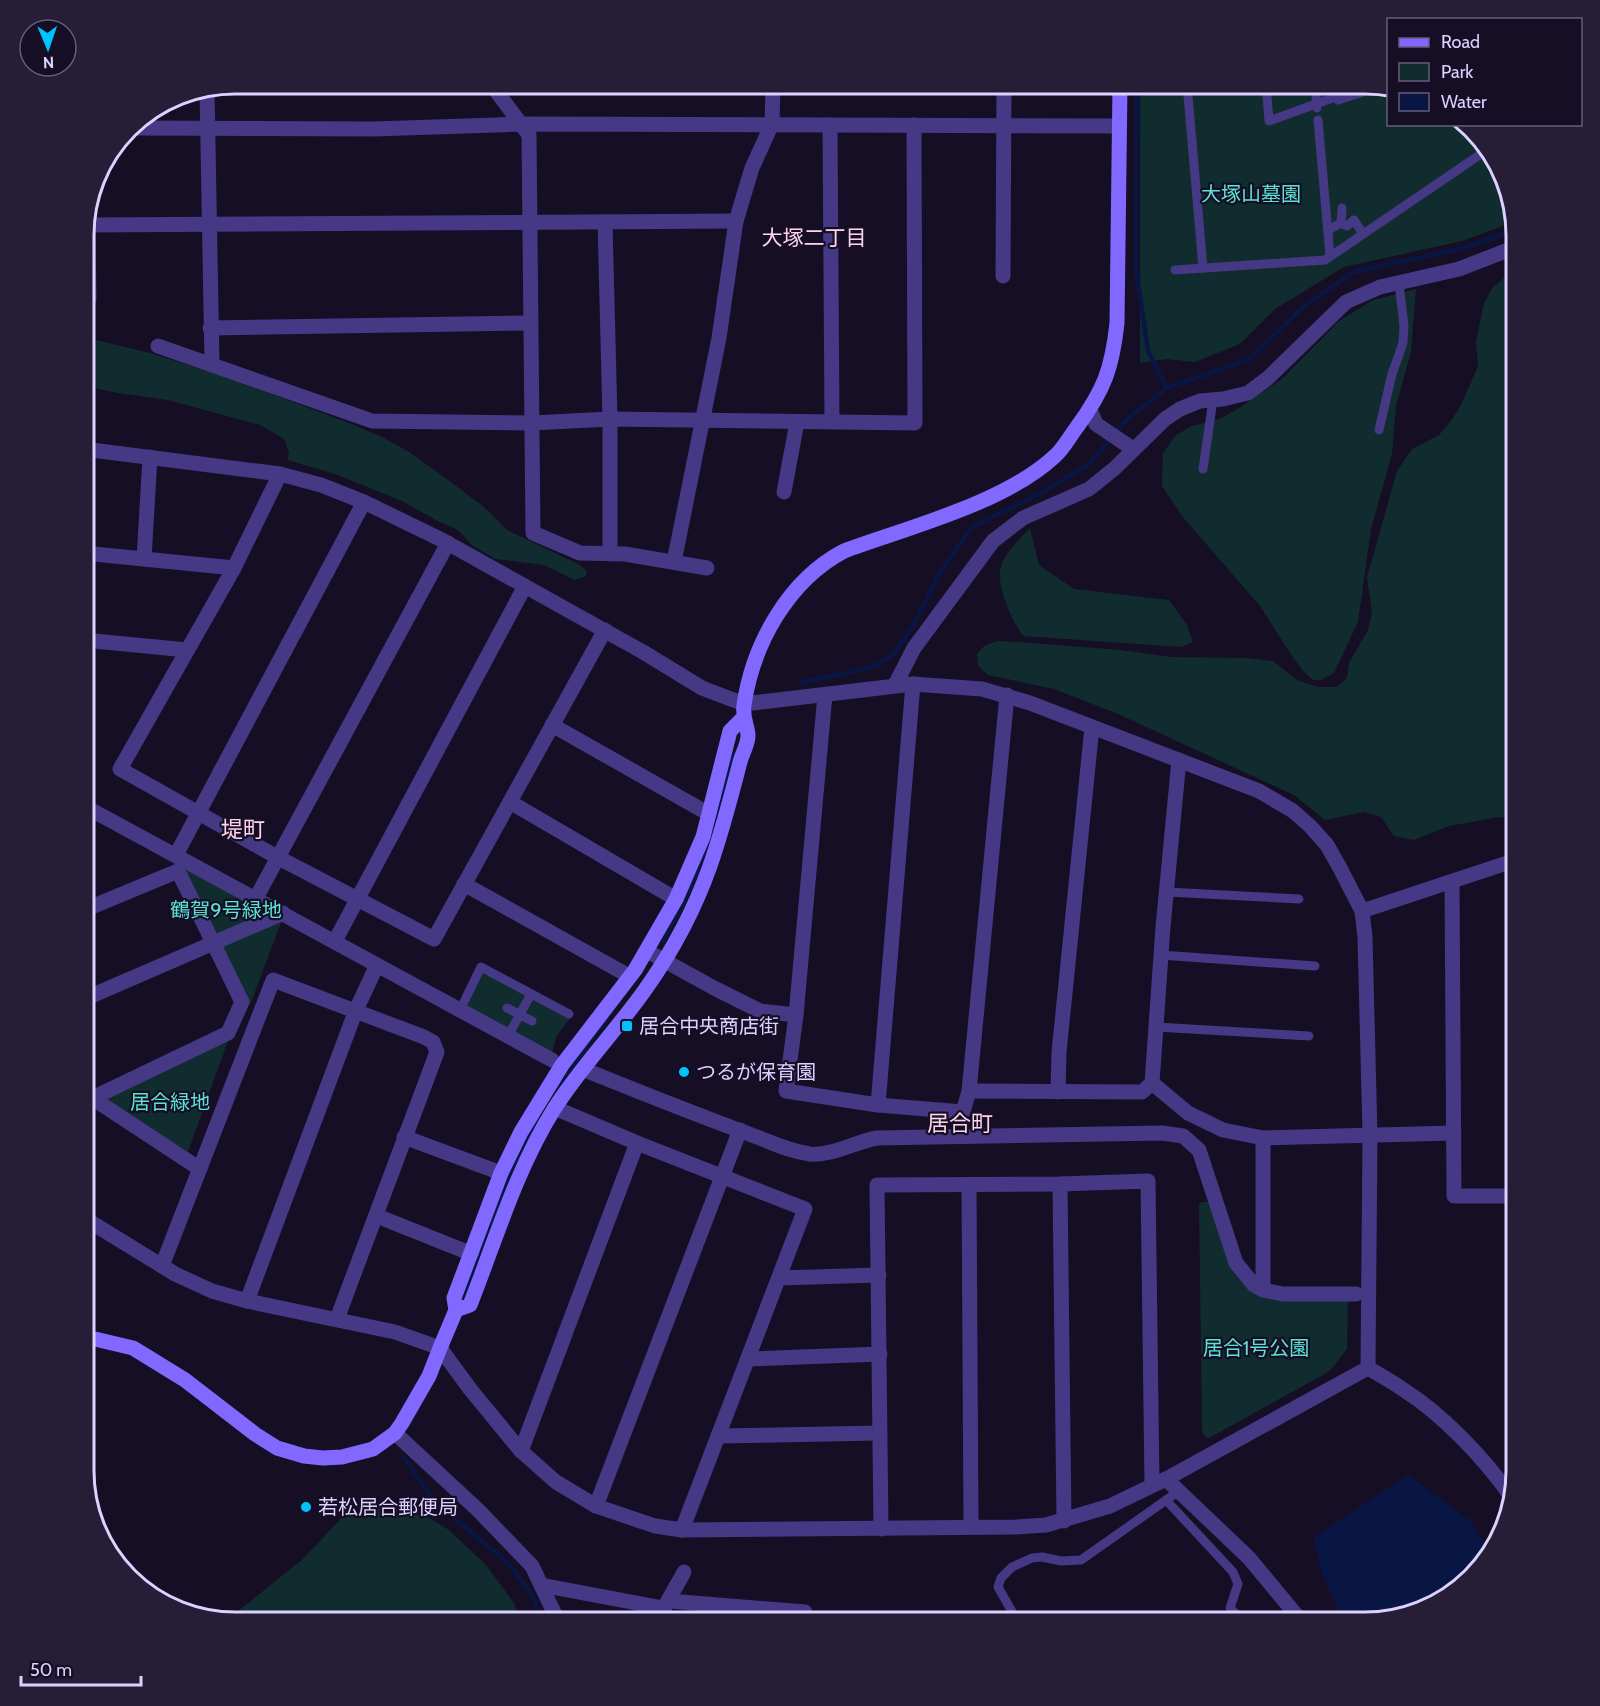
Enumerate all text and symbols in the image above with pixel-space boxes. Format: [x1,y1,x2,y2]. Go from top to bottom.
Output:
north arrow [18,18,78,78]
legend [1387,18,1582,126]
text: Road [1441,31,1480,53]
text: N [43,53,54,72]
text: Park [1441,61,1474,83]
text: Water [1441,91,1487,113]
park label: 大塚山墓園 [1201,182,1301,206]
district label: 大塚二丁目 [762,225,867,250]
district label: 堤町 [221,816,265,843]
park label: 鶴賀9号緑地 [170,898,282,922]
place label: 居合中央商店街 [639,1014,779,1038]
marker: 居合中央商店街 [620,1019,634,1033]
place label: つるが保育園 [696,1060,816,1084]
marker: つるが保育園 [677,1065,691,1079]
park label: 居合緑地 [130,1090,210,1114]
district label: 居合町 [927,1110,993,1137]
park label: 居合1号公園 [1203,1336,1309,1360]
place label: 若松居合郵便局 [318,1495,458,1519]
marker: 若松居合郵便局 [299,1500,313,1514]
scale bar [21,1649,141,1687]
text: 50 m [30,1659,72,1681]

